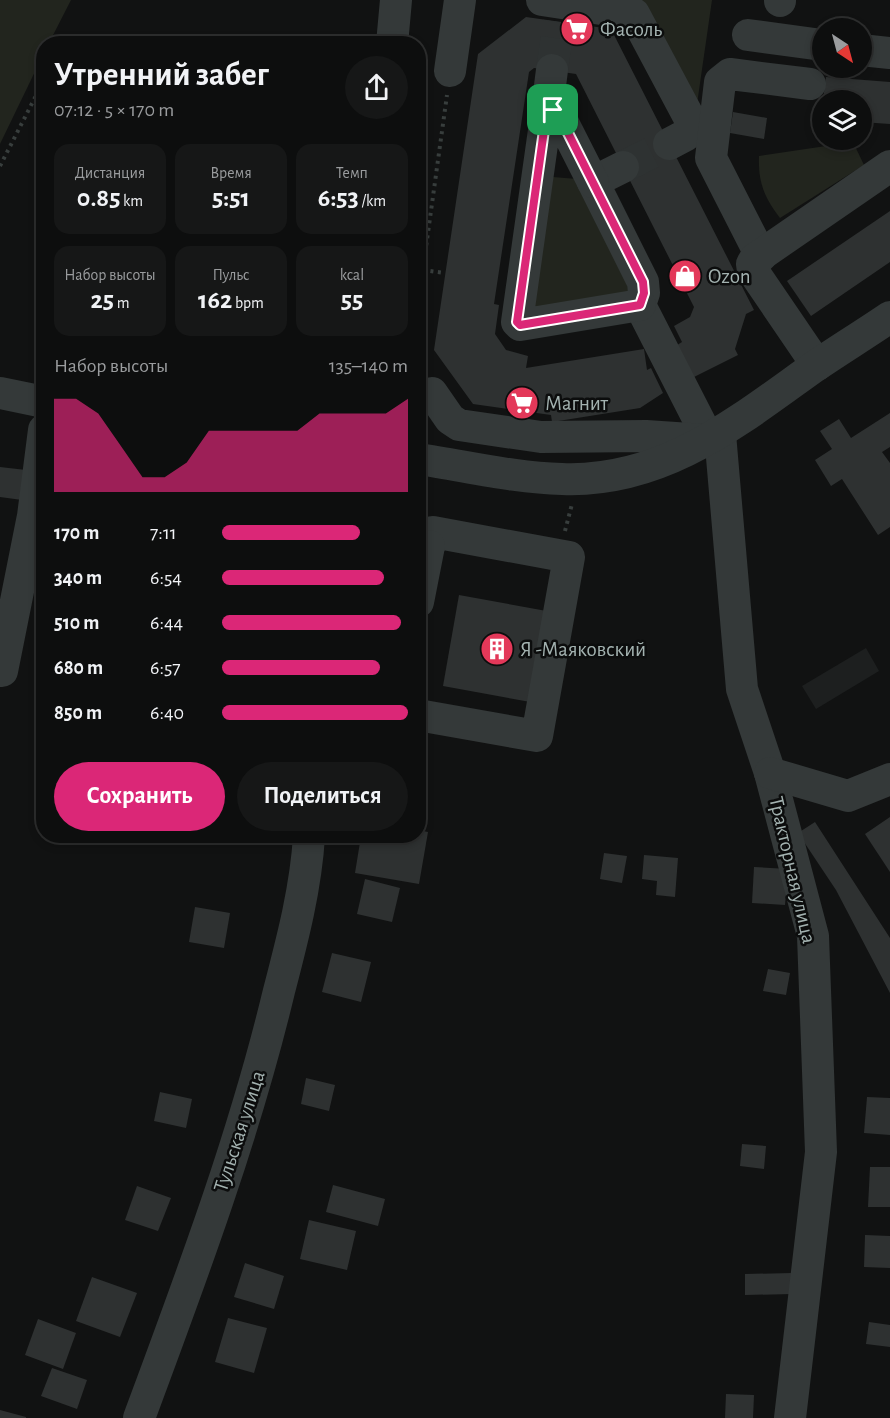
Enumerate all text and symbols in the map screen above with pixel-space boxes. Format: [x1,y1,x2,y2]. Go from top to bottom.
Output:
supermarket icon: Фасоль [559,11,595,47]
north arrow [812,18,872,78]
map controls [812,18,872,150]
place label: Фасоль [600,19,662,40]
button: share [345,56,408,119]
text: Утренний забег [54,59,269,92]
pin [527,84,578,135]
button: layers [812,90,872,150]
icon: arrive [536,93,569,126]
text: 07:12 · 5 × 170 m [54,100,174,120]
text: Дистанция [75,165,145,181]
text: Время [210,165,252,181]
text: Темп [336,165,368,181]
text: 0.85 [77,185,120,211]
text: 5:51 [212,185,250,211]
text: 6:53 [318,185,359,211]
text: km [120,193,143,209]
text: /km [359,193,386,209]
shop icon: Ozon [667,258,703,294]
place label: Ozon [708,266,751,287]
text: Набор высоты [64,267,156,283]
text: Пульс [212,267,250,283]
text: kcal [340,267,364,283]
text: 25 [91,287,114,313]
text: 162 [198,287,232,313]
text: 55 [341,287,363,313]
text: m [114,295,129,311]
text: bpm [232,295,264,311]
text: Набор высоты [54,356,168,376]
text: 135–140 m [329,356,408,376]
supermarket icon: Магнит [504,385,540,421]
place label: Магнит [545,393,609,414]
text: 170 m [54,523,99,543]
text: 7:11 [150,523,177,543]
text: 340 m [54,568,102,588]
text: 6:54 [150,568,182,588]
text: 510 m [54,613,99,633]
text: 6:44 [150,613,183,633]
building icon: Я -Маяковский [479,631,515,667]
place label: Я -Маяковский [520,639,646,660]
text: 680 m [54,658,103,678]
text: 6:57 [150,658,181,678]
text: 850 m [54,703,102,723]
text: 6:40 [150,703,184,723]
button: Сохранить [54,762,225,831]
button: Поделиться [237,762,408,831]
street label: Тракторная улица [765,795,820,946]
street label: Тульская улица [210,1068,269,1194]

